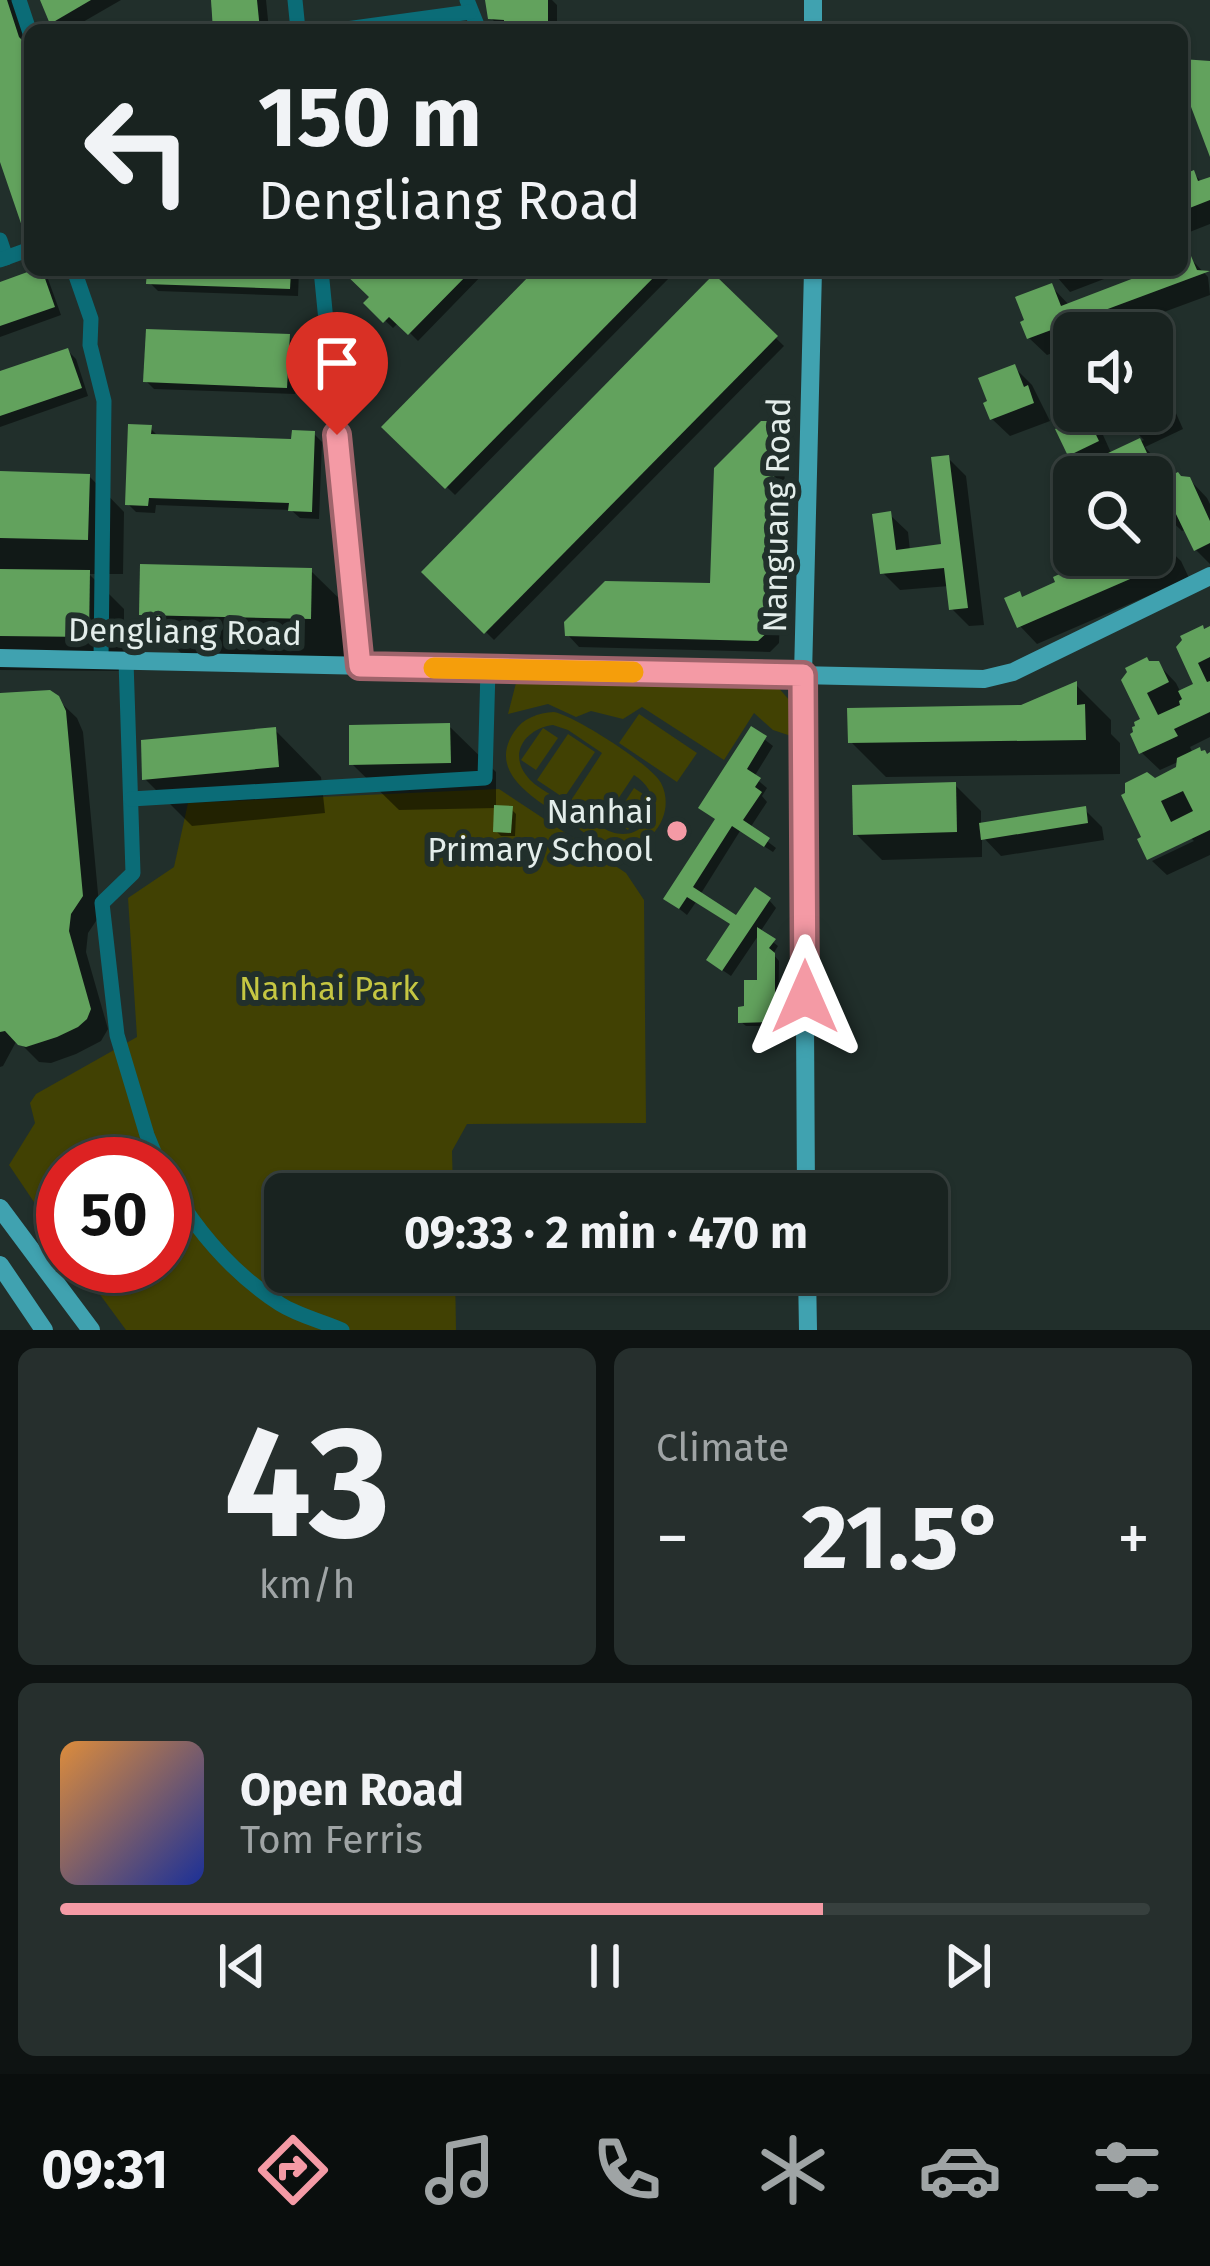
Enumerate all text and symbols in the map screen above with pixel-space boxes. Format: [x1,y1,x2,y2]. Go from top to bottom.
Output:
text: 150 m [258,67,482,168]
icon: left [60,72,216,228]
text: Dengliang Road [258,169,641,233]
pin [286,312,388,435]
map controls [1053,312,1173,576]
button: sound [1053,312,1173,432]
icon: arrive [304,330,370,396]
street label: Nanguang Road [755,397,799,633]
button: search [1053,456,1173,576]
street label: Dengliang Road [68,610,302,654]
place label: Nanhai Primary School [427,792,653,870]
marker: Nanhai Primary School [664,818,690,844]
position arrow [742,934,868,1060]
park label: Nanhai Park [239,969,419,1009]
speed limit sign: 50 [36,1137,192,1293]
text: 09:33 · 2 min · 470 m [404,1206,808,1260]
text: 43 [224,1390,390,1577]
text: Climate [656,1425,789,1471]
text: 21.5° [802,1484,1005,1592]
text: − [656,1499,689,1578]
text: + [1117,1499,1150,1578]
text: km/h [259,1562,355,1608]
text: Open Road [240,1763,464,1817]
text: Tom Ferris [240,1817,423,1863]
icon: previous [209,1933,275,1999]
icon: pause [572,1933,638,1999]
icon: next [935,1933,1001,1999]
icon: directions [251,2128,335,2212]
icon: music [418,2128,502,2212]
icon: phone [585,2128,669,2212]
icon: climate [751,2128,835,2212]
icon: car [918,2128,1002,2212]
icon: filters [1085,2128,1169,2212]
text: 09:31 [41,2138,168,2202]

